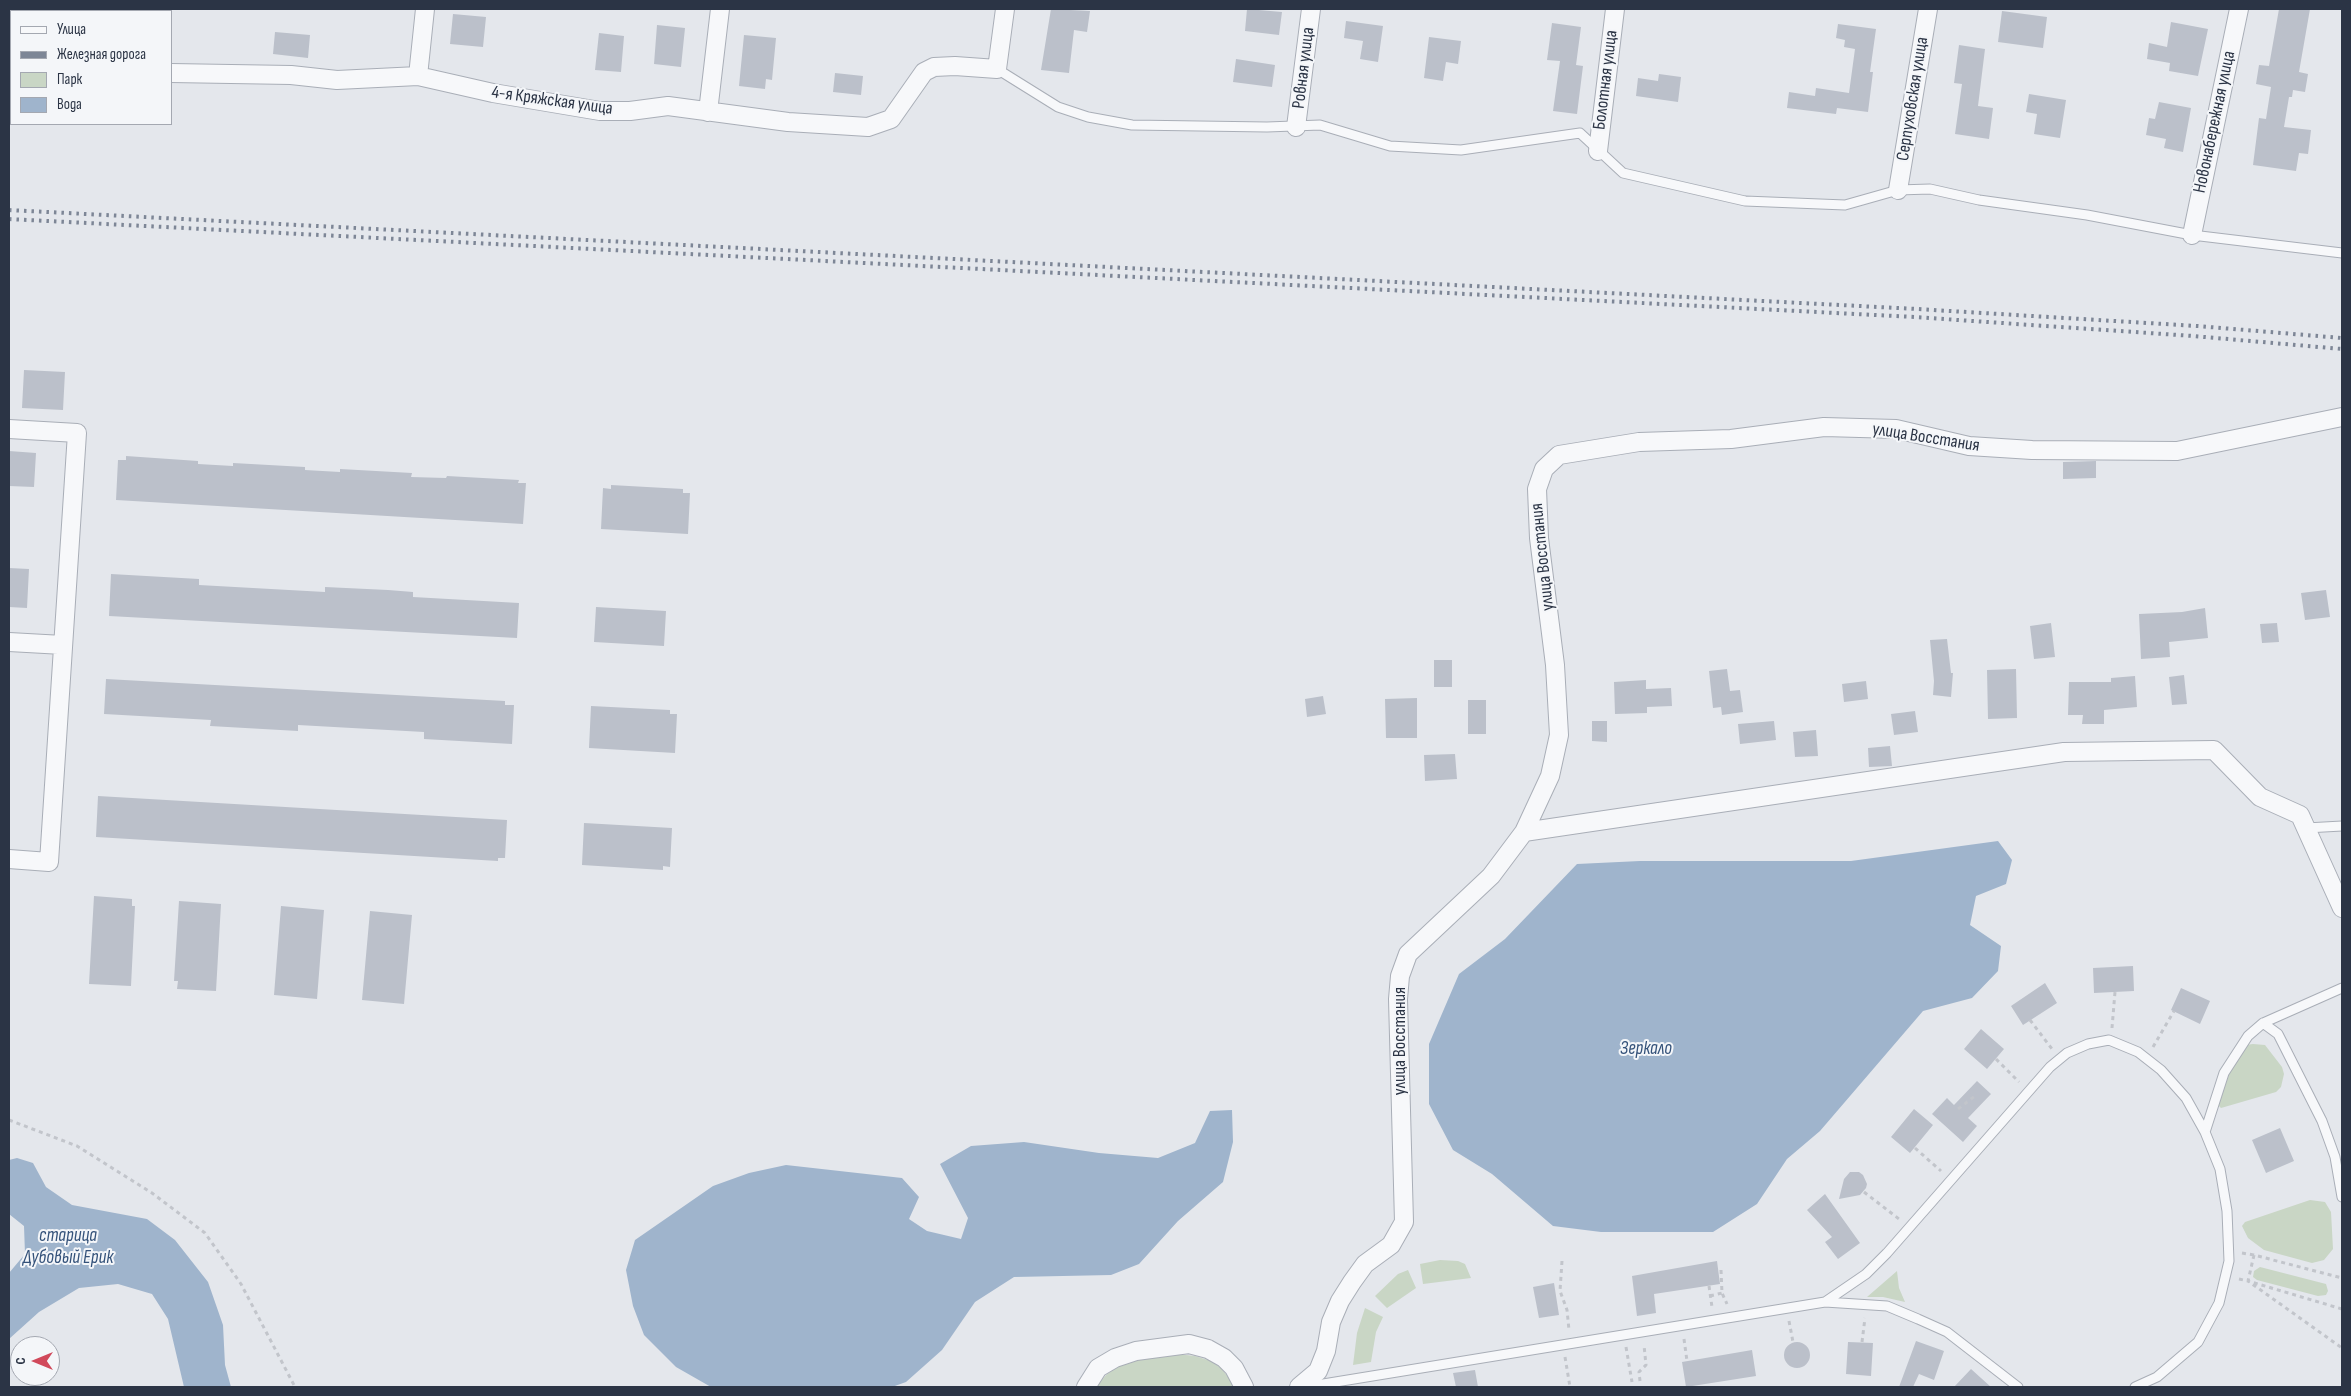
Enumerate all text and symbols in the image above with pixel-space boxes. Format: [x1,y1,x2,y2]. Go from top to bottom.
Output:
legend [10,10,172,125]
text: Улица [57,20,86,39]
street label: Ровная улица [1288,26,1320,110]
street label: Болотная улица [1589,29,1623,131]
street label: Серпуховская улица [1893,35,1933,163]
text: Железная дорога [57,45,146,64]
street label: Новонабережная улица [2189,49,2241,195]
text: Парк [57,70,82,89]
street label: 4-я Кряжская улица [490,82,614,120]
text: Вода [57,95,82,114]
street label: улица Восстания [1871,419,1981,457]
street label: улица Восстания [1527,502,1559,612]
street label: улица Восстания [1389,987,1411,1095]
water label: Зеркало [1620,1038,1672,1060]
water label: старица Дубовый Ерик [23,1225,113,1269]
north arrow [10,1336,60,1386]
text: С [12,1357,29,1365]

